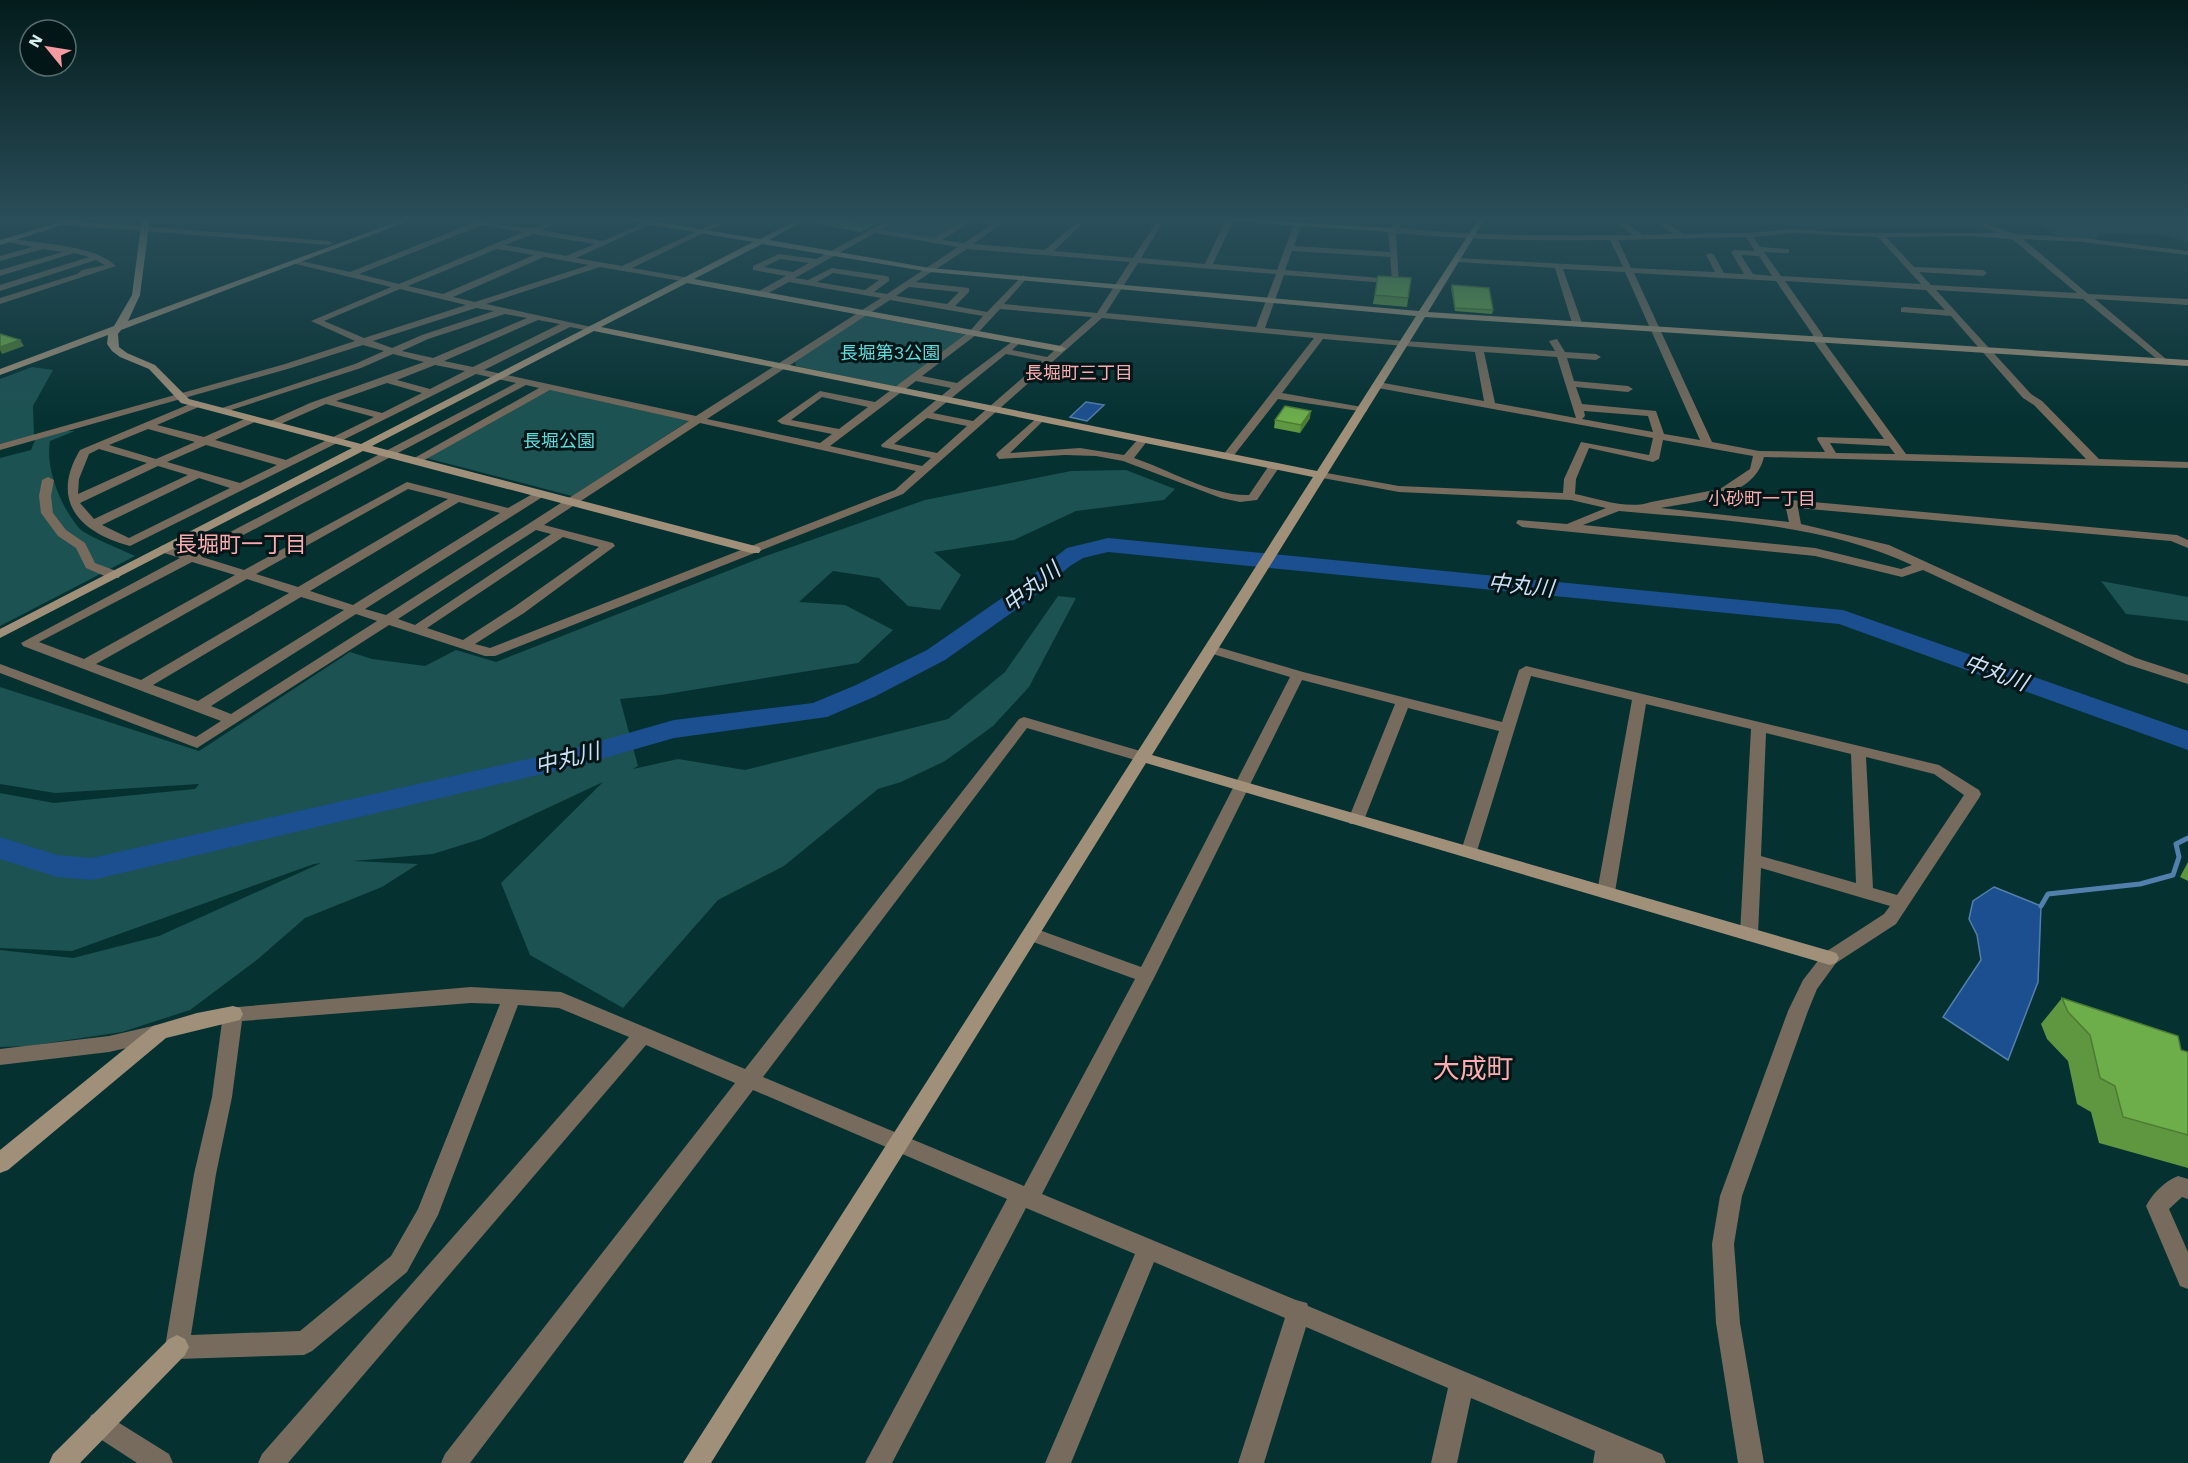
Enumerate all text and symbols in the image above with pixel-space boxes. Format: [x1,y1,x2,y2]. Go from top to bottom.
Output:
north arrow [18,18,78,78]
text: N [24,31,47,51]
park label: 長堀第3公園 [840,342,940,363]
district label: 長堀町三丁目 [1025,362,1133,383]
park label: 長堀公園 [523,430,595,451]
district label: 小砂町一丁目 [1708,488,1816,509]
district label: 長堀町一丁目 [175,532,307,557]
water label: 中丸川 [998,556,1067,618]
water label: 中丸川 [1487,570,1557,602]
water label: 中丸川 [1961,649,2033,696]
water label: 中丸川 [532,738,604,779]
district label: 大成町 [1433,1053,1514,1085]

